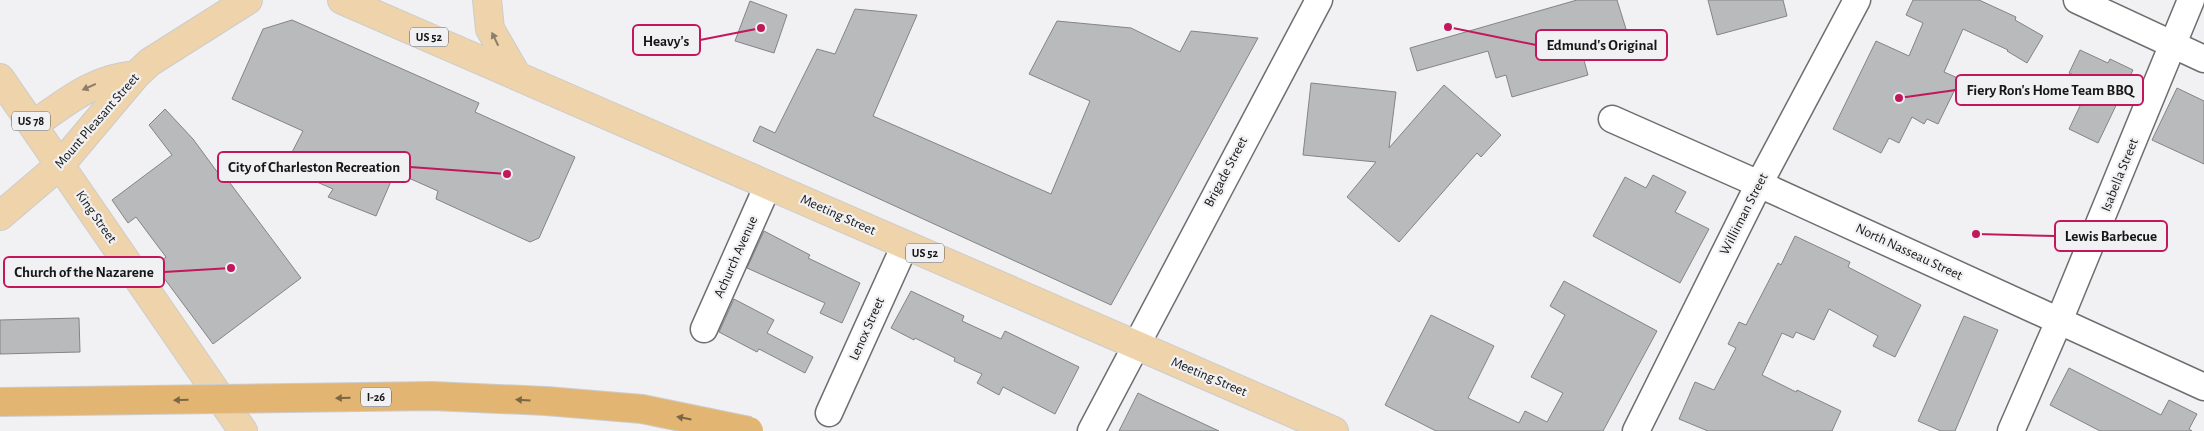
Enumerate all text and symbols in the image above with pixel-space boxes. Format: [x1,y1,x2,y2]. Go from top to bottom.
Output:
callout: Heavy's [633,25,700,55]
road number: US 52 [410,28,448,46]
callout: Edmund's Original [1536,30,1667,60]
one-way arrow [491,32,499,46]
text: Heavy's [643,34,689,49]
text: Edmund's Original [1546,38,1658,53]
street label: Mount Pleasant Street [52,70,142,171]
callout: Fiery Ron's Home Team BBQ [1956,75,2143,105]
text: Fiery Ron's Home Team BBQ [1966,83,2136,98]
one-way arrow [82,84,96,92]
road number: US 78 [12,112,50,130]
street label: Brigade Street [1202,134,1251,209]
street label: Isabella Street [2099,136,2141,214]
callout: City of Charleston Recreation [218,152,410,182]
text: City of Charleston Recreation [228,160,400,175]
street label: Williiman Street [1717,170,1771,257]
street label: King Street [73,188,119,246]
street label: Meeting Street [798,192,878,238]
street label: Achurch Avenue [712,214,760,300]
street label: North Nasseau Street [1853,221,1965,283]
callout: Lewis Barbecue [2055,221,2167,251]
text: Lewis Barbecue [2065,229,2157,244]
road number: US 52 [906,244,944,262]
callout: Church of the Nazarene [4,257,164,287]
text: Church of the Nazarene [14,265,154,280]
street label: Lenox Street [847,295,887,363]
street label: Meeting Street [1169,355,1249,399]
road number: I-26 [361,388,391,407]
one-way arrow [335,394,351,402]
one-way arrow [515,396,531,404]
one-way arrow [173,397,189,405]
one-way arrow [677,414,692,422]

